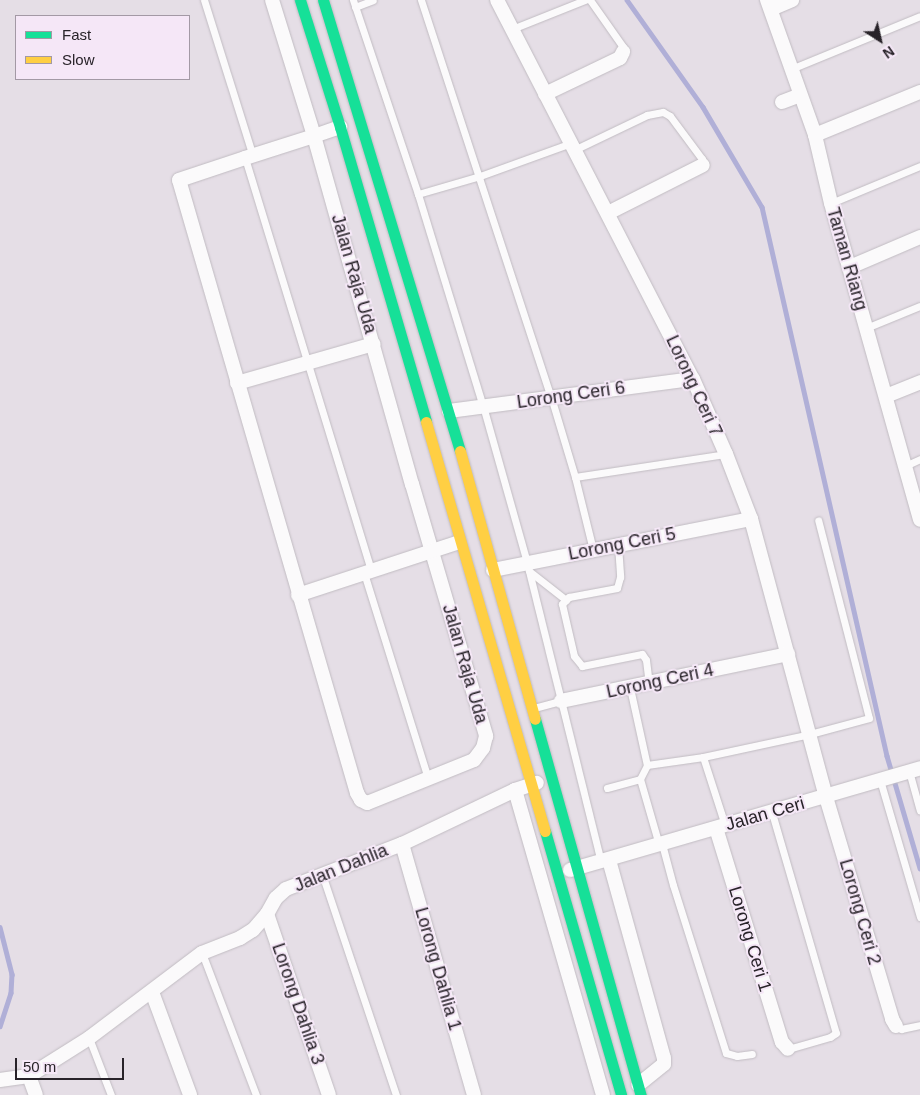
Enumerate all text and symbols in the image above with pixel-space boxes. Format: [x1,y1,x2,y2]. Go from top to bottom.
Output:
legend [15,15,190,80]
north arrow [855,15,905,65]
text: Fast [62,26,91,43]
text: N [880,43,897,62]
text: Slow [62,51,95,68]
street label: Taman Riang [822,205,872,313]
street label: Jalan Raja Uda [327,212,381,336]
street label: Lorong Ceri 7 [661,332,727,440]
street label: Lorong Ceri 6 [515,377,627,413]
street label: Lorong Ceri 5 [566,523,678,565]
street label: Jalan Raja Uda [438,602,492,726]
street label: Lorong Ceri 4 [604,659,716,703]
street label: Jalan Ceri [723,792,807,836]
street label: Jalan Dahlia [291,839,391,897]
street label: Lorong Ceri 2 [835,857,885,967]
street label: Lorong Ceri 1 [724,884,776,994]
street label: Lorong Dahlia 1 [410,905,466,1033]
street label: Lorong Dahlia 3 [267,940,329,1068]
scale bar [18,1048,126,1080]
text: 50 m [23,1058,56,1075]

